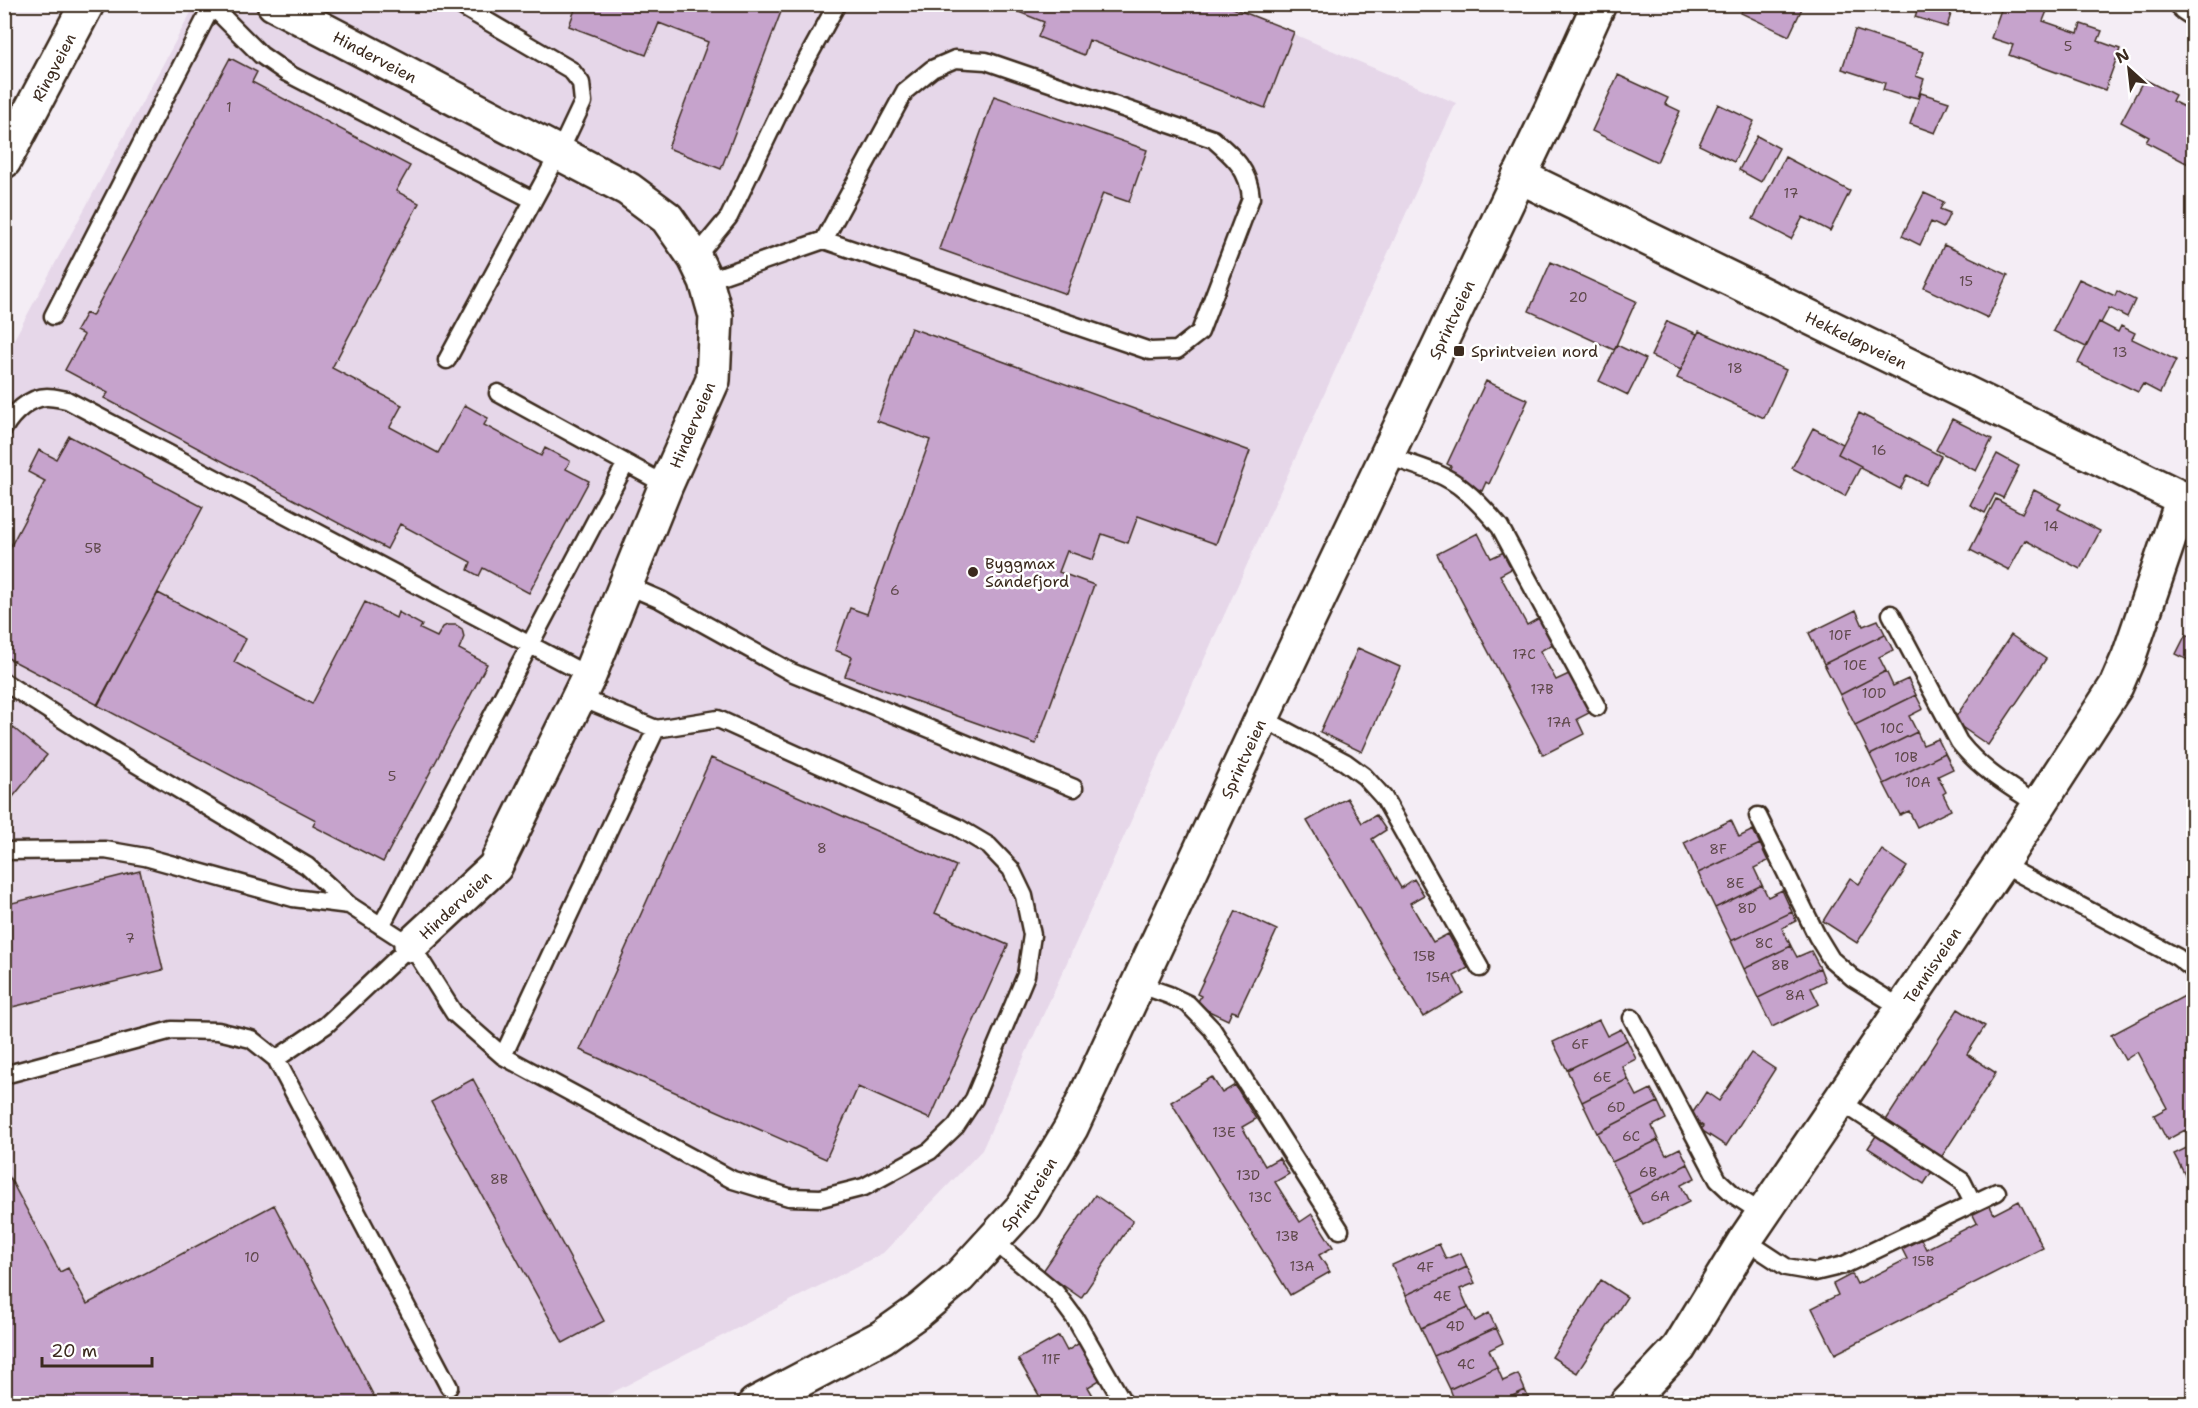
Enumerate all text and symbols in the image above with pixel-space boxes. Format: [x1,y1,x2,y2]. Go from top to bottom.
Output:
street label: Hinderveien [329,27,421,88]
street label: Ringveien [27,29,81,105]
house number: 5 [2064,37,2072,55]
north arrow [2099,39,2159,99]
text: N [2112,44,2133,68]
house number: 1 [226,98,232,116]
house number: 17 [1784,184,1798,202]
house number: 15 [1959,272,1973,290]
street label: Sprintveien [1424,277,1480,363]
house number: 20 [1568,288,1588,306]
street label: Hekkeløpveien [1802,307,1911,374]
place label: Sprintveien nord [1471,341,1598,362]
house number: 13 [2113,343,2127,361]
marker: Sprintveien nord [1452,344,1466,358]
house number: 18 [1727,359,1743,377]
street label: Hinderveien [665,379,720,472]
house number: 16 [1871,441,1887,459]
house number: 14 [2043,517,2059,535]
house number: 5B [85,539,101,557]
place label: Byggmax Sandefjord [985,553,1069,592]
marker: Byggmax Sandefjord [966,565,980,579]
house number: 6 [890,581,900,599]
house number: 10F [1828,626,1852,644]
house number: 17C [1512,645,1536,663]
house number: 10E [1843,656,1867,674]
house number: 17B [1530,680,1554,698]
house number: 10D [1862,684,1886,702]
house number: 17A [1547,713,1571,731]
street label: Sprintveien [1216,716,1271,802]
house number: 10C [1880,719,1904,737]
house number: 10B [1894,748,1918,766]
house number: 5 [388,767,396,785]
house number: 10A [1905,773,1931,791]
house number: 8 [817,839,827,857]
house number: 8F [1709,840,1727,858]
street label: Hinderveien [415,866,496,944]
house number: 8E [1726,874,1745,892]
house number: 8D [1737,899,1757,917]
street label: Tennisveien [1899,923,1966,1008]
house number: 7 [125,929,135,947]
house number: 8C [1755,934,1773,952]
house number: 15B [1413,947,1435,965]
house number: 8B [1771,956,1789,974]
house number: 15A [1426,968,1450,986]
house number: 8A [1785,986,1805,1004]
house number: 6F [1571,1035,1589,1053]
house number: 6E [1593,1068,1612,1086]
house number: 6D [1607,1098,1625,1116]
house number: 13E [1212,1123,1236,1141]
house number: 6C [1622,1127,1640,1145]
street label: Sprintveien [996,1153,1062,1236]
house number: 6B [1639,1163,1657,1181]
house number: 13D [1236,1166,1260,1184]
house number: 8B [490,1170,508,1188]
house number: 6A [1650,1187,1670,1205]
house number: 13C [1248,1188,1272,1206]
house number: 13B [1275,1227,1299,1245]
house number: 10 [244,1248,260,1266]
house number: 15B [1912,1252,1934,1270]
house number: 13A [1290,1257,1314,1275]
house number: 4F [1416,1258,1434,1276]
house number: 4E [1433,1287,1452,1305]
house number: 4D [1446,1317,1464,1335]
scale bar [42,1330,152,1368]
text: 20 m [51,1339,97,1363]
house number: 11F [1041,1350,1061,1368]
house number: 4C [1457,1355,1475,1373]

